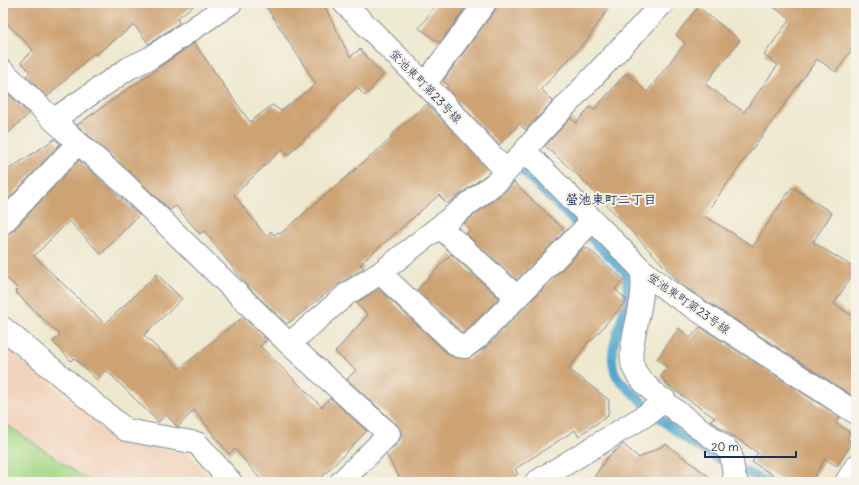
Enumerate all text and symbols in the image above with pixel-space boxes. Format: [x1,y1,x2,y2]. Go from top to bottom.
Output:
street label: 蛍池東町第23号線 [387,46,465,126]
district label: 螢池東町二丁目 [565,191,657,208]
street label: 蛍池東町第23号線 [645,269,733,337]
scale bar [705,433,796,459]
text: 20 m [711,439,739,454]

